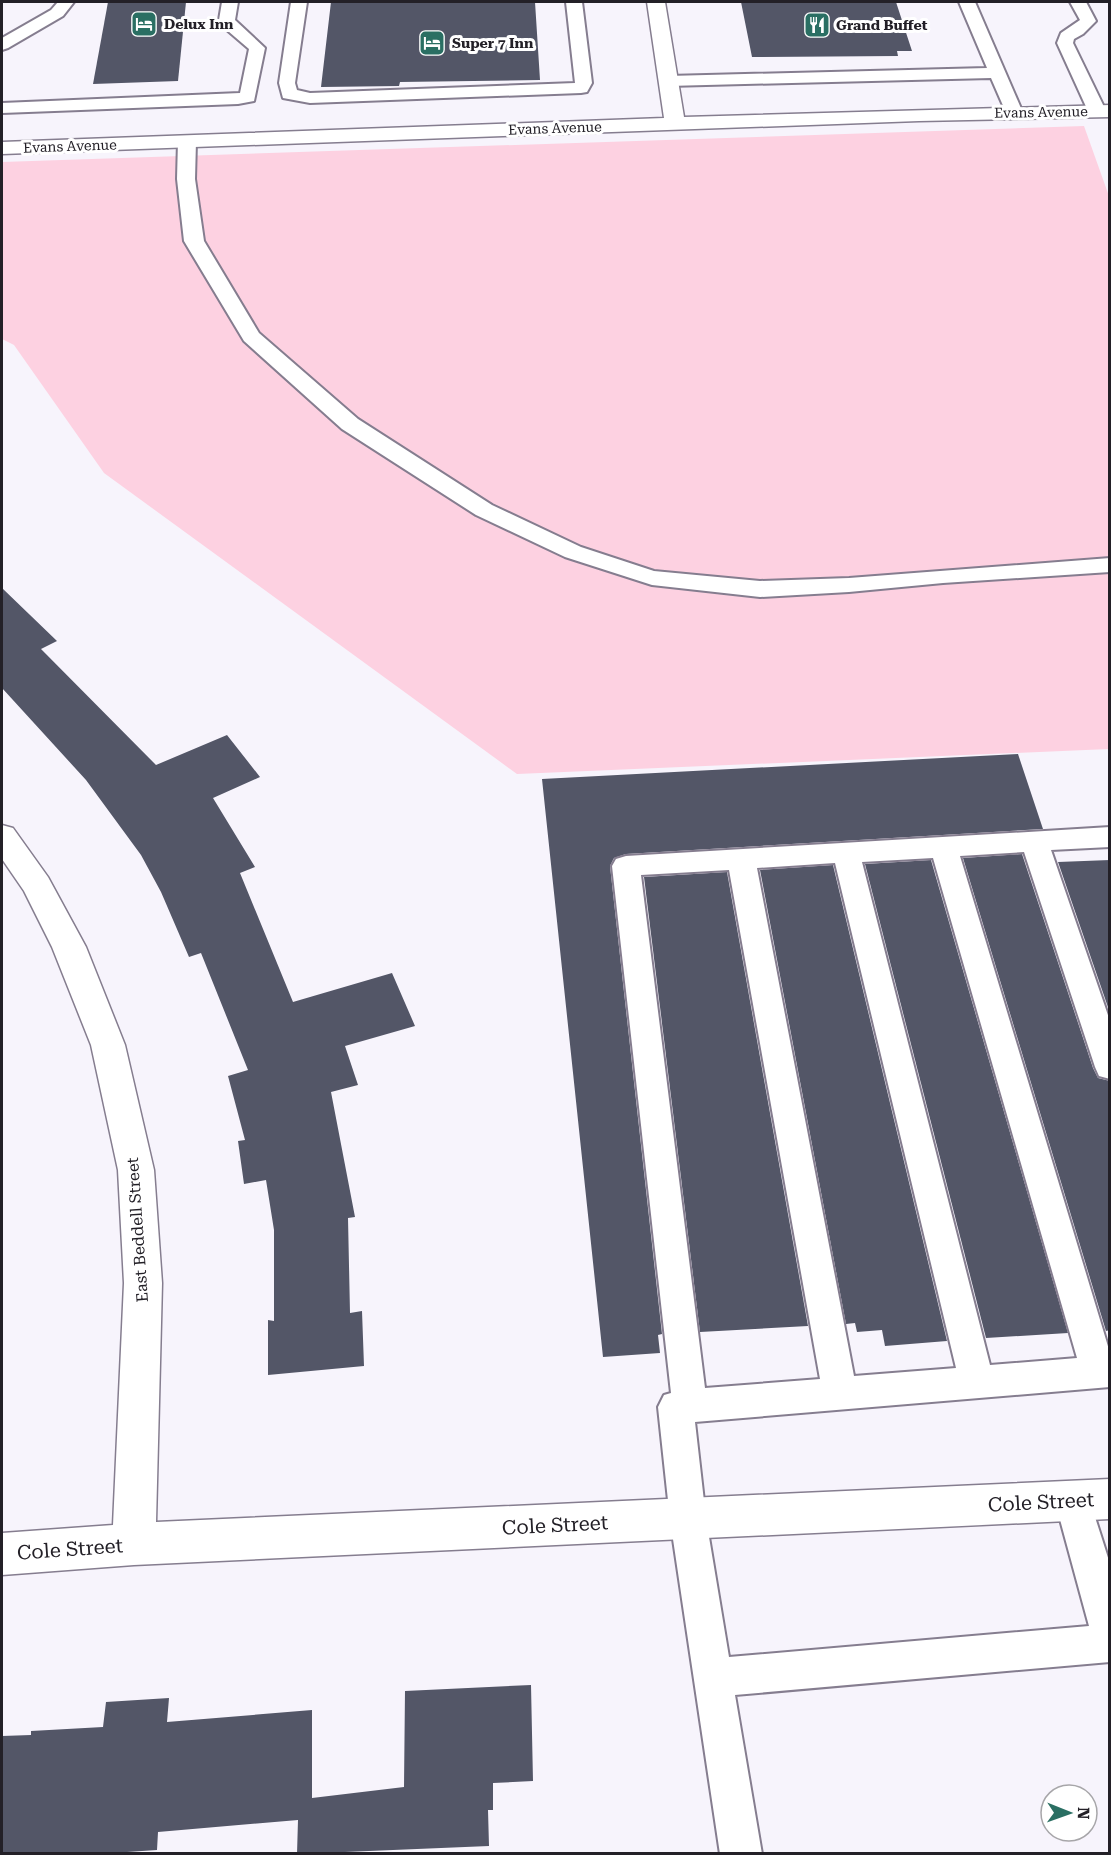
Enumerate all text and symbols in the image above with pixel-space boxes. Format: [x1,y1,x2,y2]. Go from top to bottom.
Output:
hotel icon: Delux Inn [129,9,159,39]
restaurant icon: Grand Buffet [802,10,832,40]
place label: Delux Inn [164,16,234,32]
place label: Grand Buffet [836,17,928,33]
hotel icon: Super 7 Inn [417,28,447,58]
place label: Super 7 Inn [452,35,534,51]
street label: Evans Avenue [994,103,1088,121]
street label: Evans Avenue [508,118,602,138]
street label: Evans Avenue [23,136,117,156]
street label: East Beddell Street [123,1157,152,1303]
street label: Cole Street [987,1487,1095,1517]
street label: Cole Street [501,1510,609,1540]
street label: Cole Street [16,1533,124,1565]
north arrow [1039,1783,1099,1843]
text: N [1074,1807,1093,1820]

